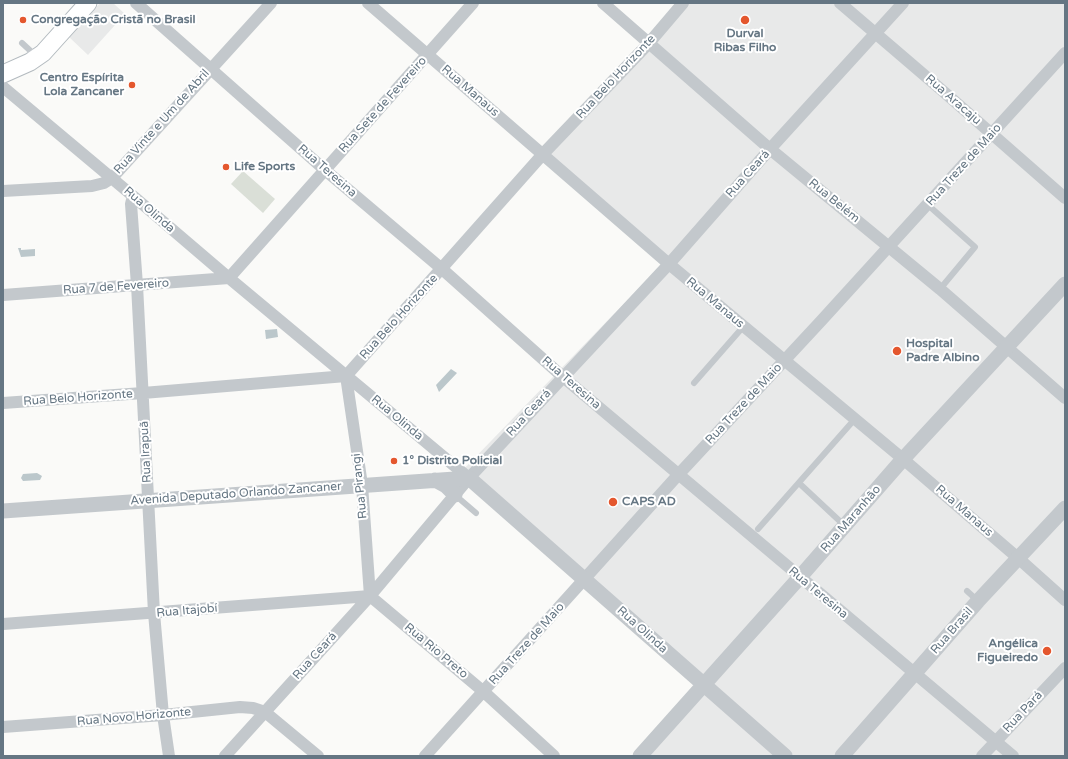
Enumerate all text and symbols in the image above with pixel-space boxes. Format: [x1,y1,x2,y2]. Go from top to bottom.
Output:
place label: Congregação Cristã no Brasil [31,13,195,27]
marker: Durval Ribas Filho [739,14,751,26]
marker: Congregação Cristã no Brasil [18,15,28,25]
place label: Durval Ribas Filho [714,27,776,55]
street label: Rua Belo Horizonte [573,32,659,122]
street label: Rua Sete de Fevereiro [336,54,430,156]
street label: Rua Manaus [438,62,502,120]
street label: Rua Vinte e Um de Abril [111,67,213,177]
place label: Centro Espírita Lola Zancaner [40,71,124,99]
street label: Rua Aracaju [922,72,984,128]
marker: Centro Espírita Lola Zancaner [127,80,137,90]
street label: Rua Treze de Maio [923,121,1005,209]
street label: Rua Teresina [295,142,359,200]
street label: Rua Ceará [723,147,773,201]
place label: Life Sports [234,160,295,174]
marker: Life Sports [221,162,231,172]
street label: Rua Belém [806,176,862,226]
street label: Rua Olinda [121,184,177,236]
street label: Rua Belo Horizonte [357,271,441,363]
street label: Rua Manaus [683,275,747,331]
street label: Rua 7 de Fevereiro [62,276,170,298]
place label: Hospital Padre Albino [906,337,979,365]
marker: Hospital Padre Albino [891,345,903,357]
street label: Rua Teresina [539,354,603,412]
street label: Rua Treze de Maio [703,361,785,447]
street label: Rua Belo Horizonte [23,387,133,409]
street label: Rua Ceará [504,387,554,439]
street label: Rua Olinda [368,392,426,444]
street label: Rua Irapuã [137,421,155,483]
street label: Rua Pirangi [349,452,371,520]
place label: 1° Distrito Policial [402,454,502,468]
marker: 1° Distrito Policial [389,456,399,466]
street label: Avenida Deputado Orlando Zancaner [130,479,342,509]
street label: Rua Manaus [932,482,996,540]
street label: Rua Maranhão [818,483,884,555]
place label: CAPS AD [622,495,676,509]
marker: CAPS AD [607,496,619,508]
street label: Rua Teresina [785,564,851,622]
street label: Rua Treze de Maio [486,600,568,688]
street label: Rua Itajobí [156,601,218,621]
street label: Rua Olinda [614,604,670,656]
street label: Rua Brasil [928,605,976,657]
street label: Rua Rio Preto [401,620,471,682]
street label: Rua Ceará [290,629,340,683]
place label: Angélica Figueiredo [977,637,1038,665]
marker: Angélica Figueiredo [1041,645,1053,657]
street label: Rua Pará [1000,688,1046,736]
street label: Rua Novo Horizonte [76,705,192,729]

